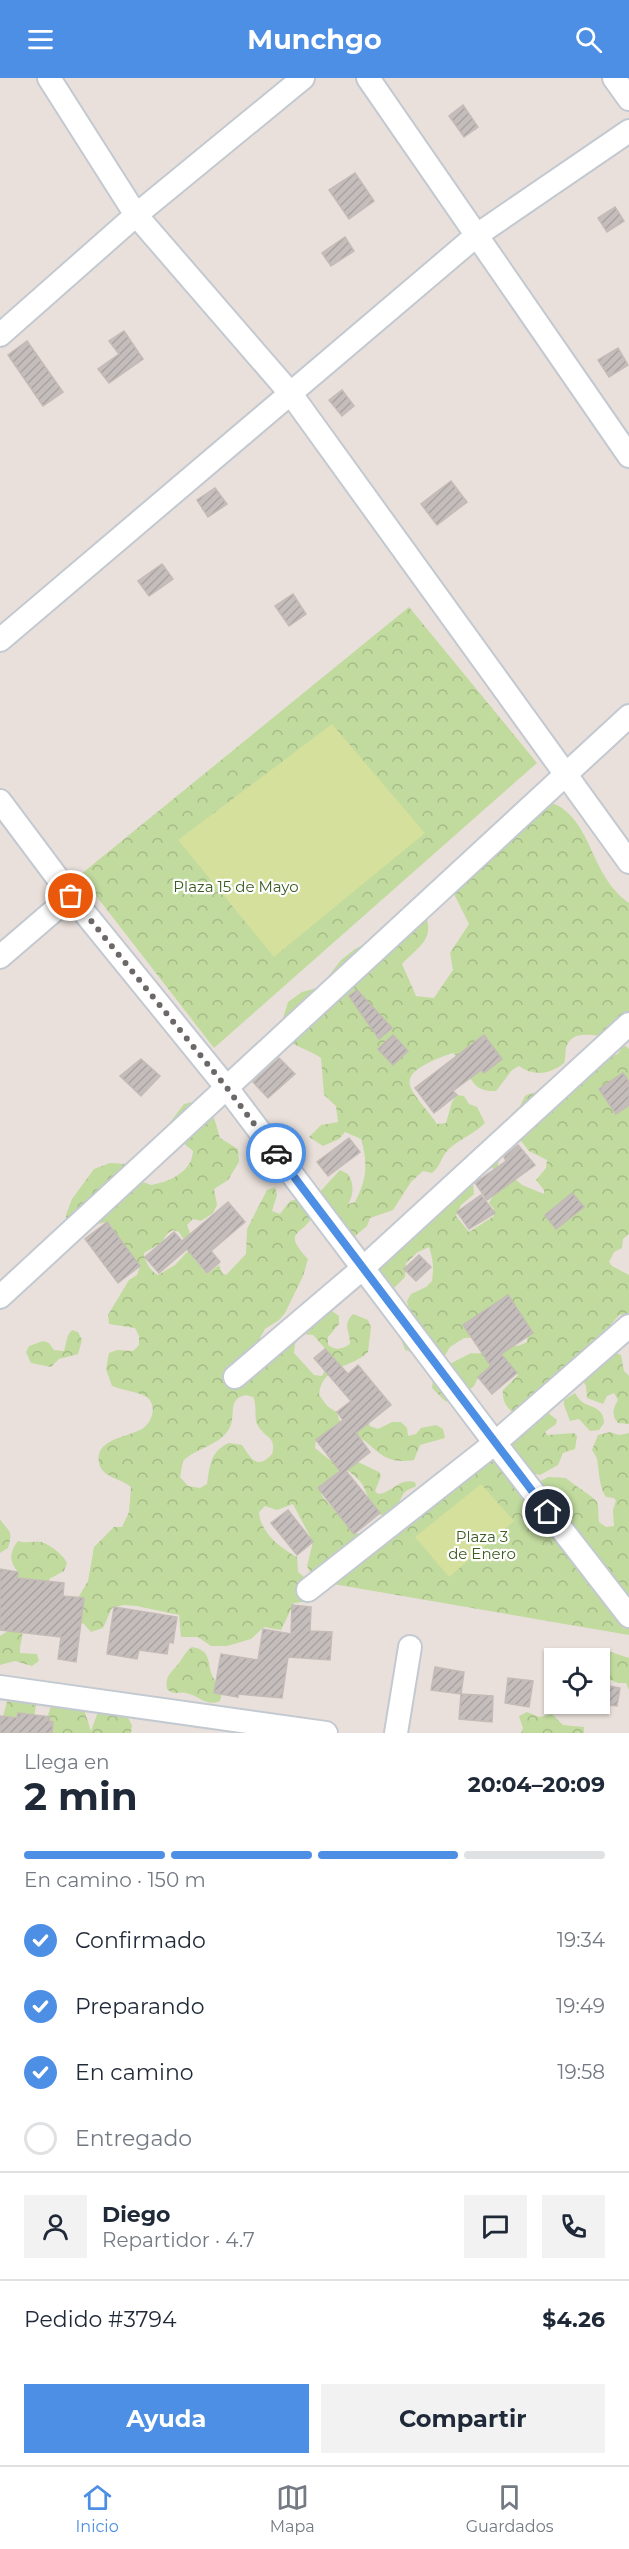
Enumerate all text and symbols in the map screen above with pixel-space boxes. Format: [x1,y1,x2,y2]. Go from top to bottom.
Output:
icon: menu [24,23,57,56]
text: Munchgo [247,23,382,56]
icon: search [572,23,605,56]
pin [45,870,96,921]
park label: Plaza 15 de Mayo [173,877,299,896]
icon: bag [54,879,87,912]
courier [246,1123,306,1183]
icon: car [260,1137,293,1170]
pin [522,1486,573,1537]
icon: home [531,1495,564,1528]
park label: Plaza 3 de Enero [448,1527,516,1563]
map controls [544,1648,610,1714]
button: locate [544,1648,610,1714]
text: Llega en [24,1750,110,1774]
text: 20:04–20:09 [468,1771,605,1798]
text: 2 min [24,1772,138,1820]
text: En camino · 150 m [24,1868,206,1892]
icon: check [24,1924,57,1957]
text: Confirmado [75,1927,206,1954]
text: 19:34 [557,1928,605,1952]
icon: check [24,1990,57,2023]
text: Preparando [75,1993,204,2020]
text: 19:49 [556,1994,605,2018]
icon: check [24,2056,57,2089]
text: En camino [75,2059,194,2086]
text: 19:58 [557,2060,605,2084]
text: Entregado [75,2125,192,2152]
button: person [24,2195,87,2258]
button: chat [464,2195,527,2258]
button: phone [542,2195,605,2258]
text: Diego [102,2201,171,2228]
text: Repartidor · 4.7 [102,2228,255,2252]
text: Pedido #3794 [24,2306,176,2333]
text: $4.26 [542,2306,605,2333]
button: Ayuda [24,2384,309,2453]
button: Compartir [321,2384,605,2453]
tab: Inicio [76,2481,119,2536]
tab: Mapa [270,2481,315,2536]
tab: Guardados [466,2481,553,2536]

